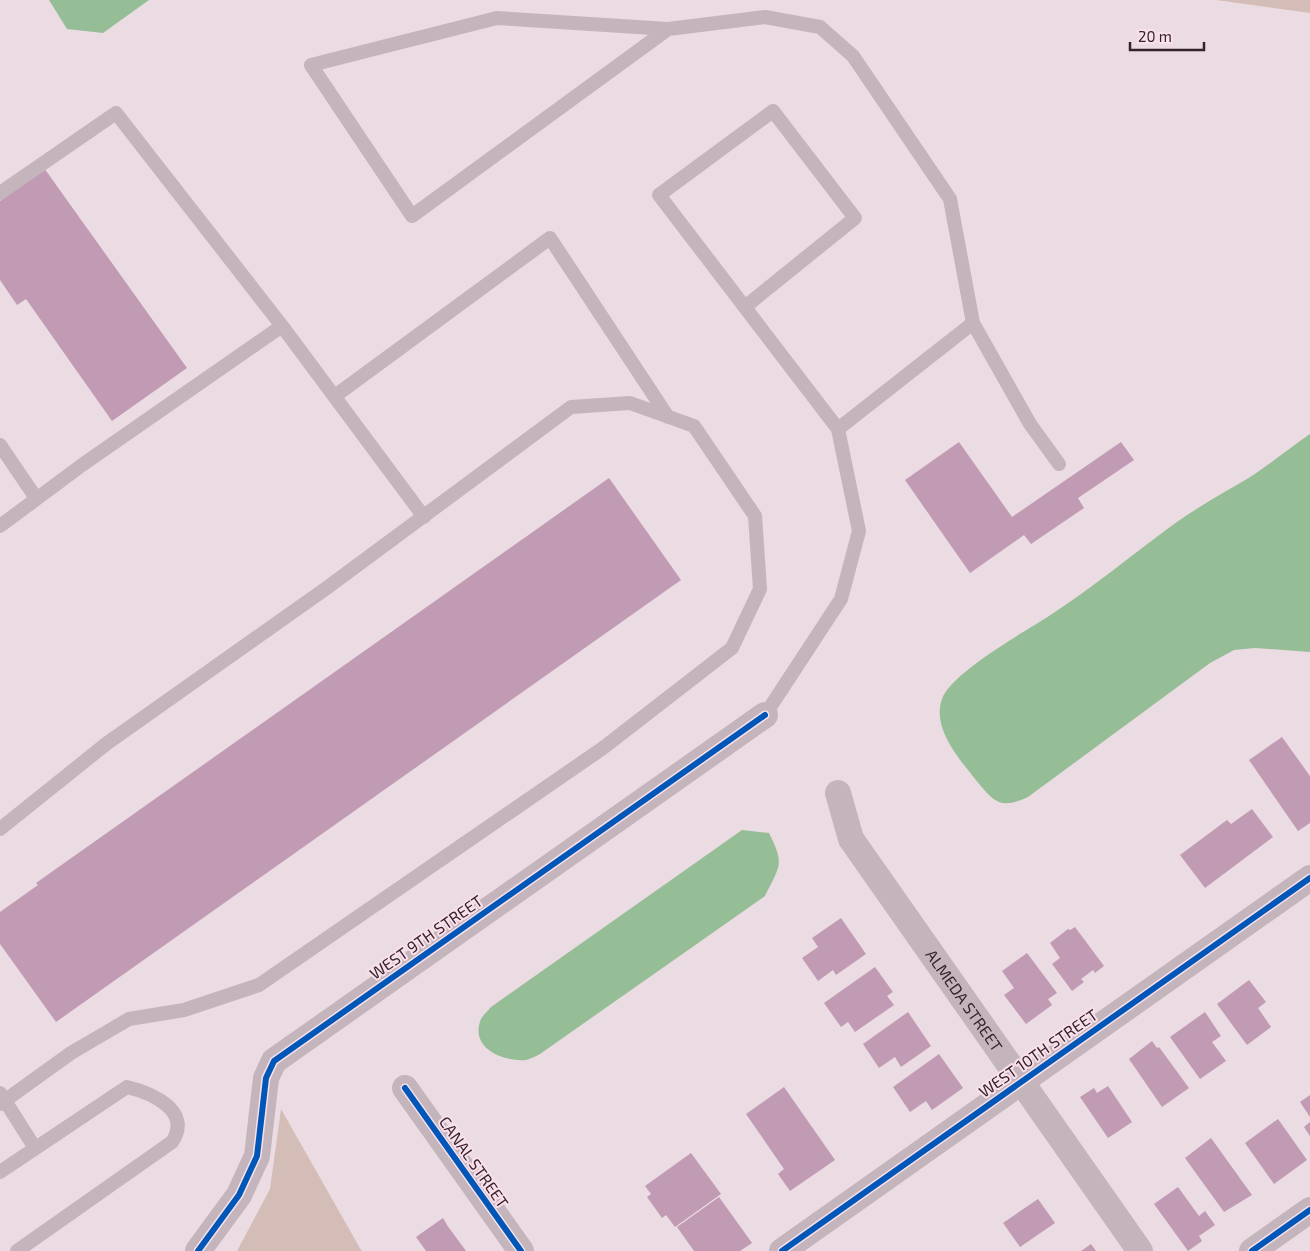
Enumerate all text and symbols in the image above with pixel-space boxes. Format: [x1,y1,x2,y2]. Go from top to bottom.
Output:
scale bar [1130,20,1204,52]
text: 20 m [1138,27,1172,45]
street label: WEST 9TH STREET [366,890,486,983]
street label: ALMEDA STREET [922,945,1007,1055]
street label: WEST 10TH STREET [975,1005,1101,1101]
street label: CANAL STREET [436,1112,513,1211]

